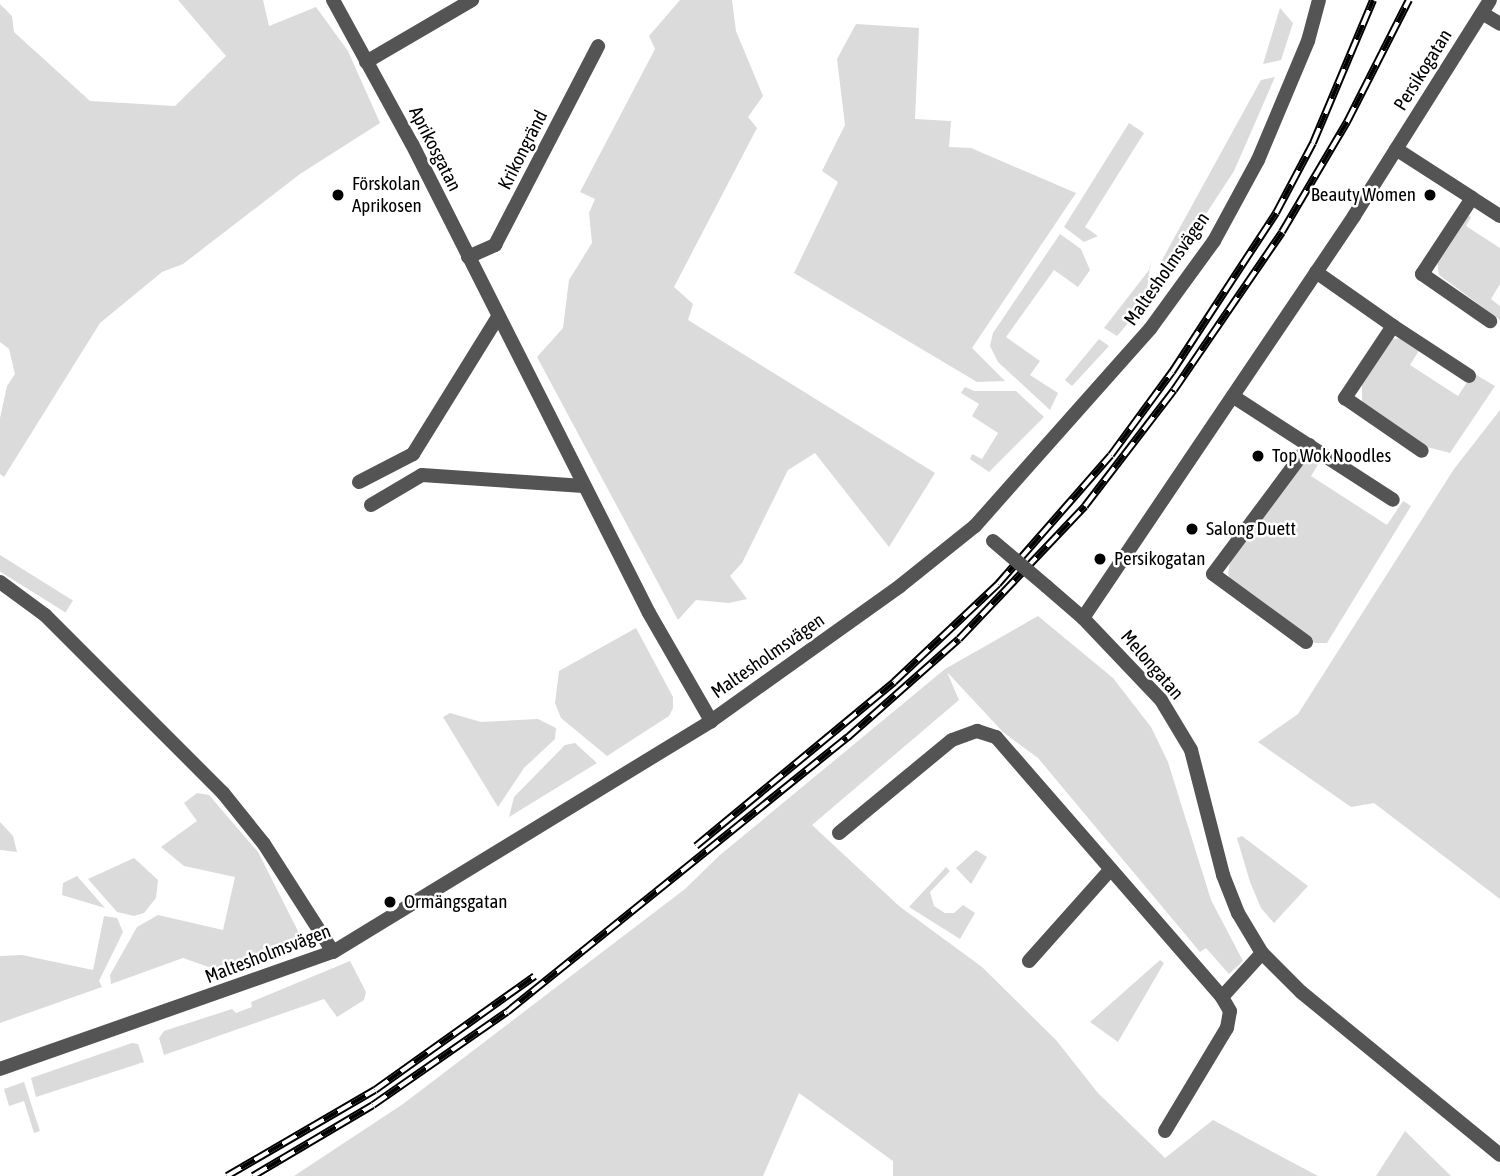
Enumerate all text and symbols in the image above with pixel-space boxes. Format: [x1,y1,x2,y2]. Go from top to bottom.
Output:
street label: Persikogatan [1389,25,1457,115]
street label: Aprikosgatan [404,103,466,195]
street label: Krikongränd [493,107,553,193]
place label: Förskolan Aprikosen [352,173,422,217]
place label: Beauty Women [1311,184,1416,206]
marker: Förskolan Aprikosen [330,187,346,203]
marker: Beauty Women [1422,187,1438,203]
street label: Maltesholmsvägen [1120,208,1214,330]
place label: Top Wok Noodles [1272,445,1391,467]
marker: Top Wok Noodles [1250,448,1266,464]
place label: Salong Duett [1206,518,1296,540]
marker: Salong Duett [1184,521,1200,537]
place label: Persikogatan [1114,548,1205,570]
marker: Persikogatan [1092,551,1108,567]
street label: Maltesholmsvägen [707,609,829,703]
street label: Melongatan [1116,626,1188,704]
place label: Ormängsgatan [404,891,507,913]
marker: Ormängsgatan [382,894,398,910]
street label: Maltesholmsvägen [202,920,334,988]

